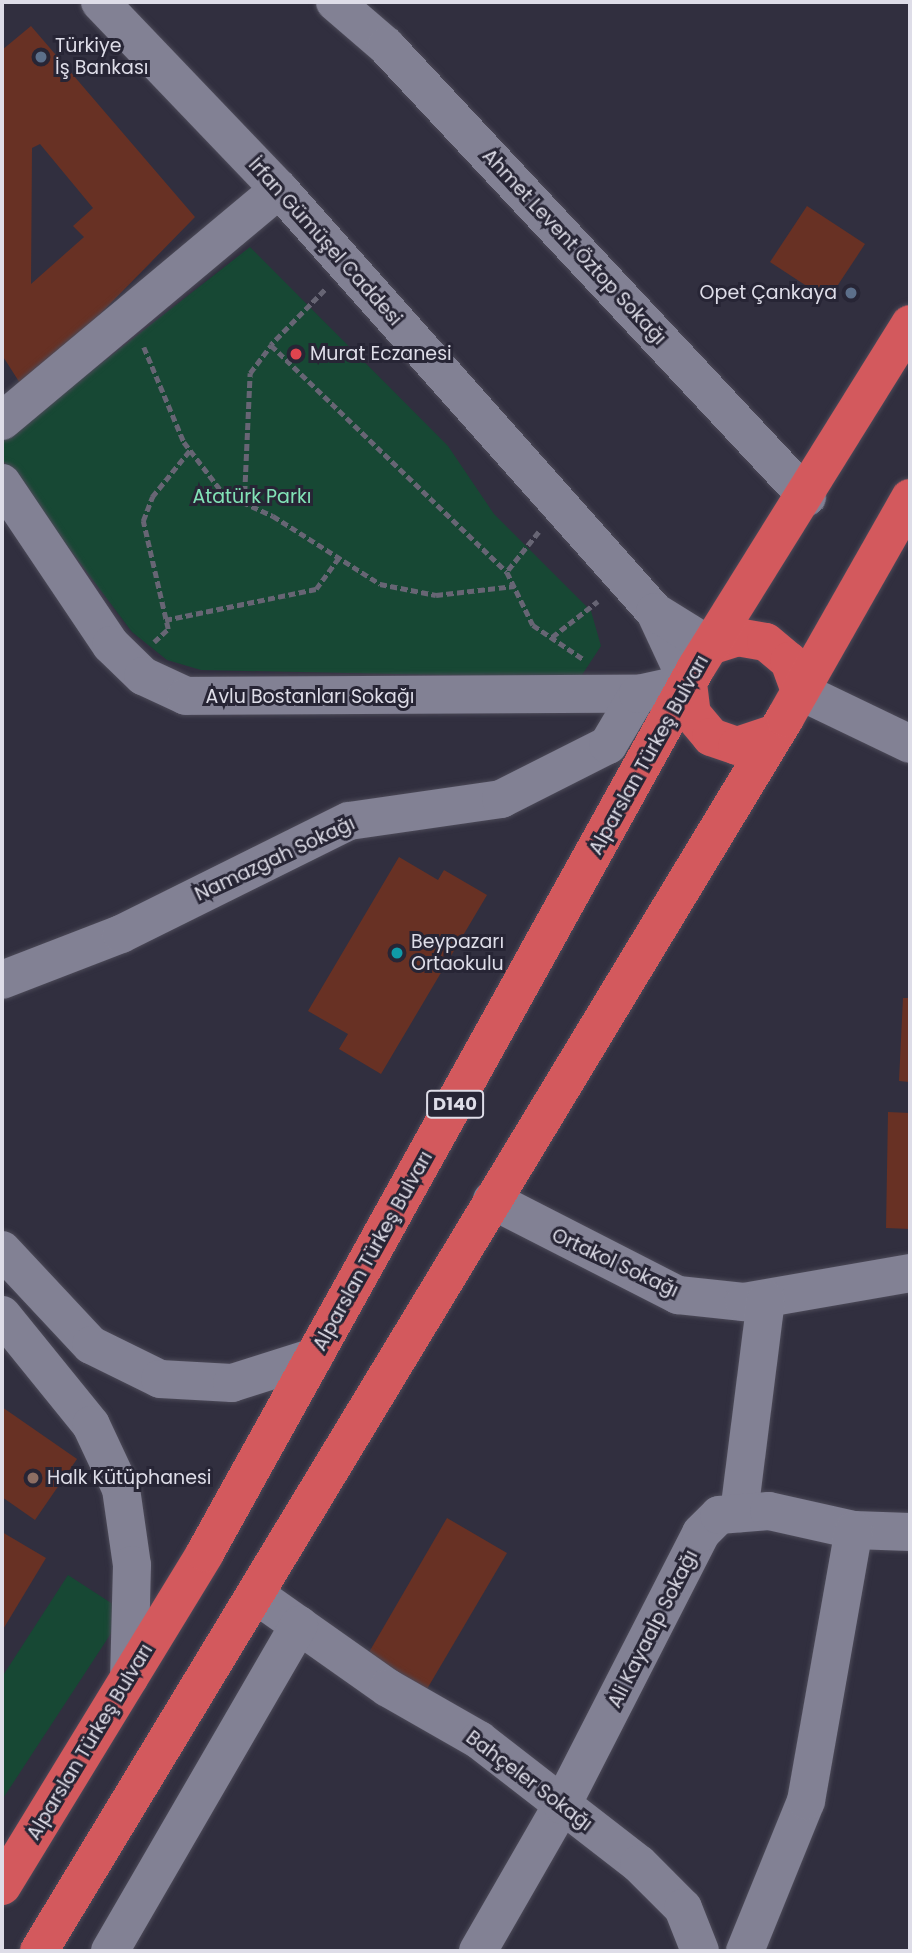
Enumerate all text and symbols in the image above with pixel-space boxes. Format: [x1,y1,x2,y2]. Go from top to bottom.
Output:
place label: Türkiye İş Bankası [55,35,149,79]
marker: Türkiye İş Bankası [33,49,49,65]
street label: Ahmet Levent Öztop Sokağı [477,145,671,349]
street label: İrfan Gümüşel Caddesi [244,153,406,331]
place label: Opet Çankaya [700,282,837,304]
marker: Opet Çankaya [843,285,859,301]
place label: Murat Eczanesi [310,343,452,365]
marker: Murat Eczanesi [288,346,304,362]
park label: Atatürk Parkı [193,486,311,508]
street label: Alparslan Türkeş Bulvarı [585,651,713,859]
street label: Avlu Bostanları Sokağı [206,686,414,708]
street label: Namazgah Sokağı [191,812,359,906]
place label: Beypazarı Ortaokulu [411,931,504,975]
marker: Beypazarı Ortaokulu [389,945,405,961]
road number: D140 [425,1090,485,1119]
street label: Alparslan Türkeş Bulvarı [309,1147,437,1355]
street label: Ortakol Sokağı [548,1224,682,1302]
place label: Halk Kütüphanesi [47,1467,212,1489]
marker: Halk Kütüphanesi [25,1470,41,1486]
street label: Ali Kayaalp Sokağı [603,1546,703,1712]
street label: Alparslan Türkeş Bulvarı [22,1640,158,1844]
street label: Bahçeler Sokağı [461,1726,597,1836]

